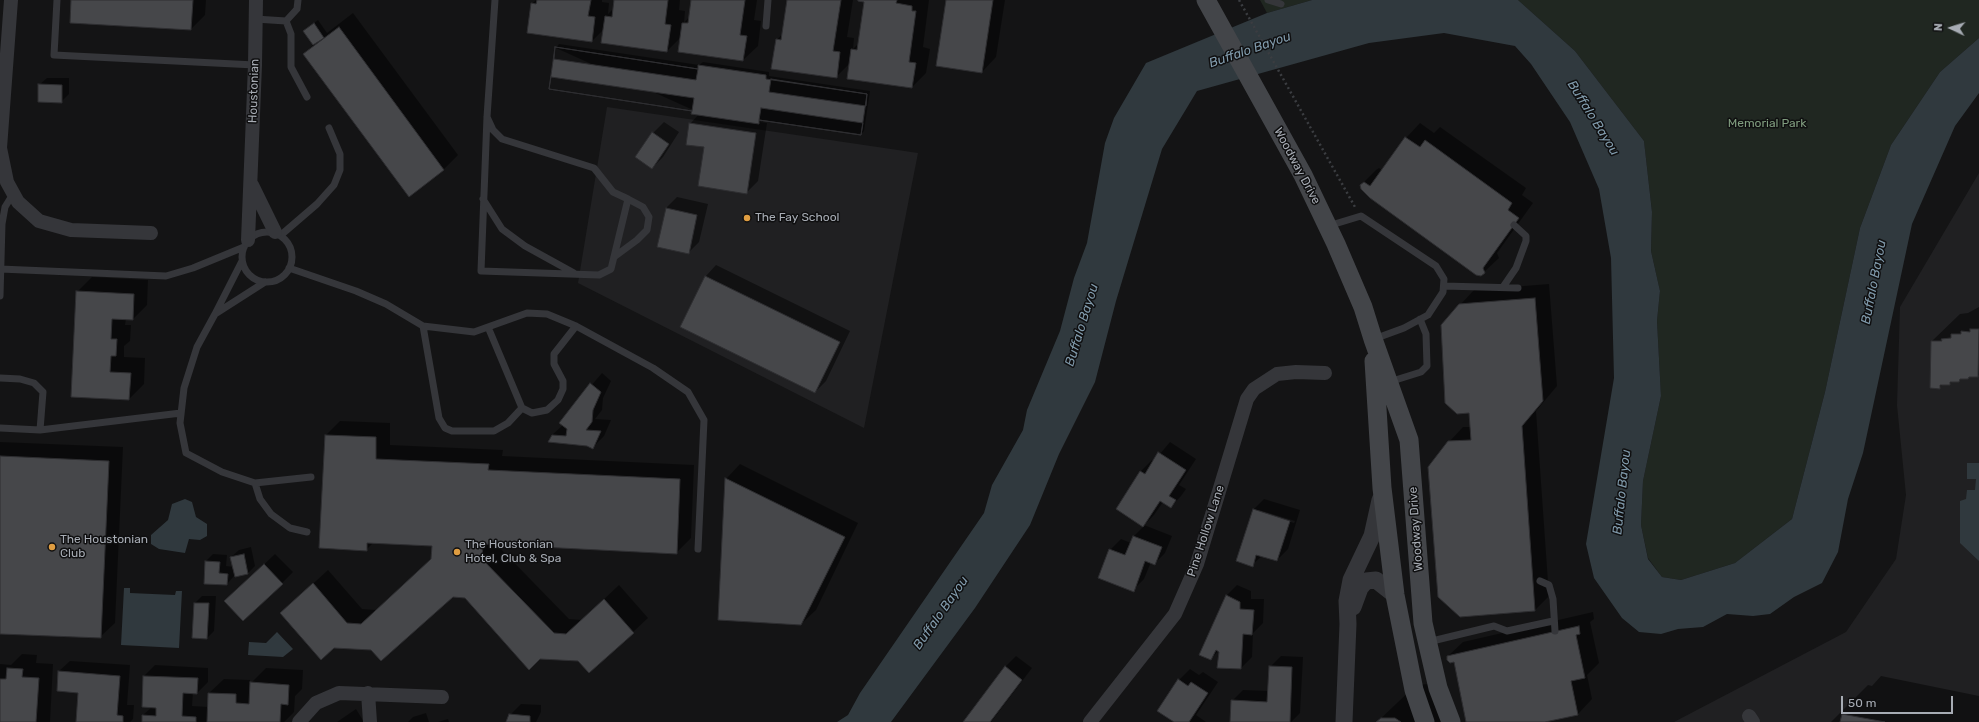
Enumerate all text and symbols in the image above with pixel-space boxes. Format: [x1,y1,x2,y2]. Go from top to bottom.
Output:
north arrow [1931,8,1971,48]
text: N [1932,23,1945,32]
water label: Buffalo Bayou [1207,29,1293,71]
street label: Houstonian [246,59,262,123]
water label: Buffalo Bayou [1564,78,1622,158]
park label: Memorial Park [1728,117,1806,131]
street label: Woodway Drive [1271,125,1323,207]
place label: The Fay School [755,211,839,225]
marker: The Fay School [742,213,752,223]
water label: Buffalo Bayou [1858,239,1890,325]
water label: Buffalo Bayou [1062,282,1102,368]
water label: Buffalo Bayou [1610,449,1634,535]
street label: Pine Hollow Lane [1184,483,1228,579]
street label: Woodway Drive [1406,486,1426,572]
place label: The Houstonian Club [60,533,148,561]
place label: The Houstonian Hotel, Club & Spa [465,538,561,566]
marker: The Houstonian Club [47,542,57,552]
marker: The Houstonian Hotel, Club & Spa [452,547,462,557]
water label: Buffalo Bayou [910,573,972,653]
scale bar [1843,688,1955,714]
text: 50 m [1848,696,1876,710]

